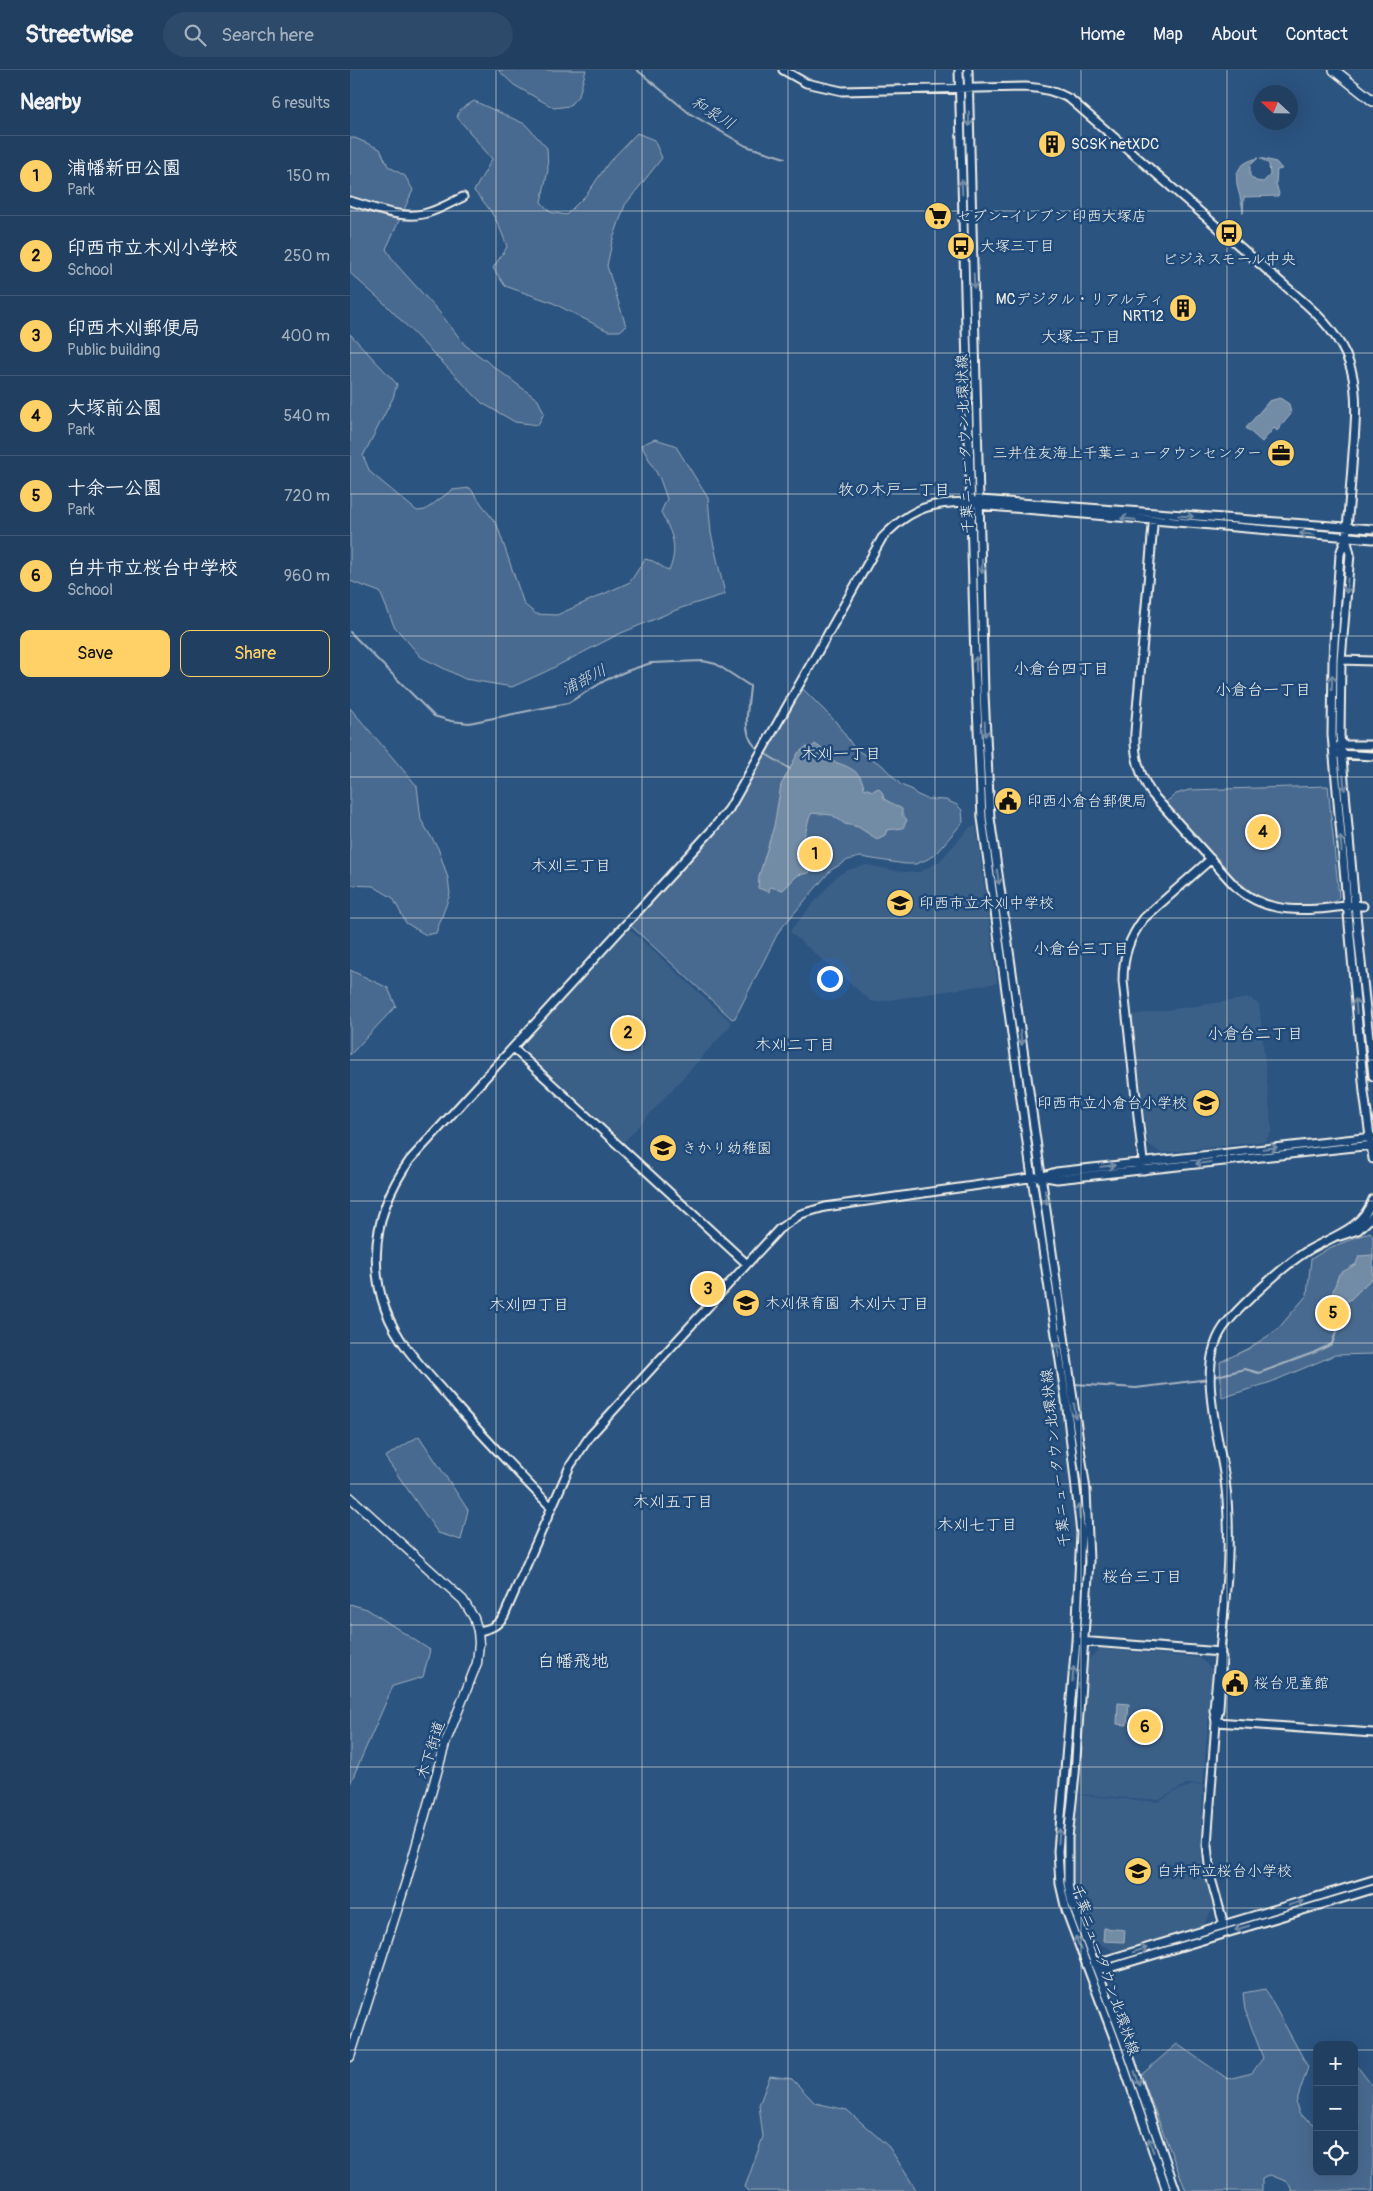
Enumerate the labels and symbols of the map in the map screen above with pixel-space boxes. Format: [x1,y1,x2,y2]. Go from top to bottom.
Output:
north arrow [1253,85,1298,130]
water label: 和泉川 [687,92,739,134]
one-way arrow [965,110,974,126]
building icon: SCSK netXDC [1037,129,1067,159]
place label: SCSK netXDC [1071,135,1159,154]
one-way arrow [957,179,967,195]
supermarket icon: セブン-イレブン 印西大塚店 [923,201,953,231]
place label: セブン-イレブン 印西大塚店 [957,207,1147,226]
bus stop icon: ビジネスモール中央 [1214,218,1244,248]
bus stop icon: 大塚三丁目 [946,231,976,261]
place label: 大塚三丁目 [980,237,1055,256]
place label: ビジネスモール中央 [1163,250,1295,269]
one-way arrow [969,272,979,289]
place label: MCデジタル・リアルティ NRT12 [996,290,1164,326]
building icon: MCデジタル・リアルティ NRT12 [1168,293,1198,323]
district label: 大塚二丁目 [1041,327,1121,347]
street label: 千葉ニュータウン北環状線 [952,354,978,534]
office icon: 三井住友海上千葉ニュータウンセンター [1266,438,1296,468]
place label: 三井住友海上千葉ニュータウンセンター [993,444,1262,463]
district label: 牧の木戸一丁目 [838,480,950,500]
one-way arrow [1177,511,1193,521]
one-way arrow [1120,514,1136,524]
one-way arrow [1299,530,1315,539]
one-way arrow [977,558,986,574]
one-way arrow [1342,577,1352,593]
one-way arrow [971,656,980,672]
district label: 小倉台四丁目 [1013,659,1109,679]
water label: 浦部川 [558,660,610,700]
one-way arrow [1328,674,1337,690]
district label: 小倉台一丁目 [1215,680,1311,700]
one-way arrow [981,720,990,736]
district label: 木刈一丁目 [801,744,881,764]
one-way arrow [1339,775,1348,791]
public building icon: 印西小倉台郵便局 [993,786,1023,816]
place label: 印西小倉台郵便局 [1027,792,1147,811]
pin: 4 [1247,813,1279,851]
pin: 1 [799,835,831,873]
one-way arrow [1336,836,1346,852]
district label: 木刈三丁目 [531,856,611,876]
one-way arrow [993,869,1003,885]
school or university icon: 印西市立木刈中学校 [885,888,915,918]
place label: 印西市立木刈中学校 [919,894,1054,913]
district label: 小倉台三丁目 [1033,939,1129,959]
your location [817,966,843,992]
one-way arrow [1351,998,1361,1014]
pin: 2 [612,1014,644,1052]
district label: 小倉台二丁目 [1207,1024,1303,1044]
one-way arrow [1016,1030,1026,1046]
district label: 木刈二丁目 [755,1035,835,1055]
school or university icon: 印西市立小倉台小学校 [1191,1088,1221,1118]
place label: 印西市立小倉台小学校 [1037,1094,1187,1113]
school or university icon: きかり幼稚園 [648,1133,678,1163]
place label: きかり幼稚園 [682,1139,772,1158]
one-way arrow [1261,1143,1277,1153]
one-way arrow [1195,1158,1211,1168]
one-way arrow [1100,1161,1116,1171]
one-way arrow [1041,1190,1051,1206]
pin: 3 [692,1270,724,1308]
school or university icon: 木刈保育園 [731,1288,761,1318]
place label: 木刈保育園 [765,1294,840,1313]
district label: 木刈六丁目 [849,1294,929,1314]
pin: 5 [1317,1294,1349,1332]
district label: 木刈四丁目 [489,1295,569,1315]
one-way arrow [1053,1343,1063,1359]
street label: 千葉ニュータウン北環状線 [1037,1368,1075,1548]
one-way arrow [1070,1403,1080,1419]
district label: 木刈五丁目 [633,1492,713,1512]
one-way arrow [1074,1504,1084,1520]
district label: 木刈七丁目 [937,1515,1017,1535]
district label: 桜台三丁目 [1102,1567,1182,1587]
district label: 白幡飛地 [537,1650,609,1673]
one-way arrow [1068,1666,1078,1682]
public building icon: 桜台児童館 [1220,1668,1250,1698]
place label: 桜台児童館 [1254,1674,1329,1693]
pin: 6 [1129,1708,1161,1746]
street label: 木下街道 [413,1719,449,1781]
one-way arrow [1055,1828,1064,1844]
school or university icon: 白井市立桜台小学校 [1123,1856,1153,1886]
place label: 白井市立桜台小学校 [1157,1862,1292,1881]
street label: 千葉ニュータウン北環状線 [1067,1882,1143,2058]
one-way arrow [1288,1898,1304,1908]
one-way arrow [1235,1923,1251,1933]
one-way arrow [1073,1935,1082,1950]
one-way arrow [1132,1945,1148,1955]
one-way arrow [1133,2070,1142,2086]
one-way arrow [1146,2138,1155,2153]

